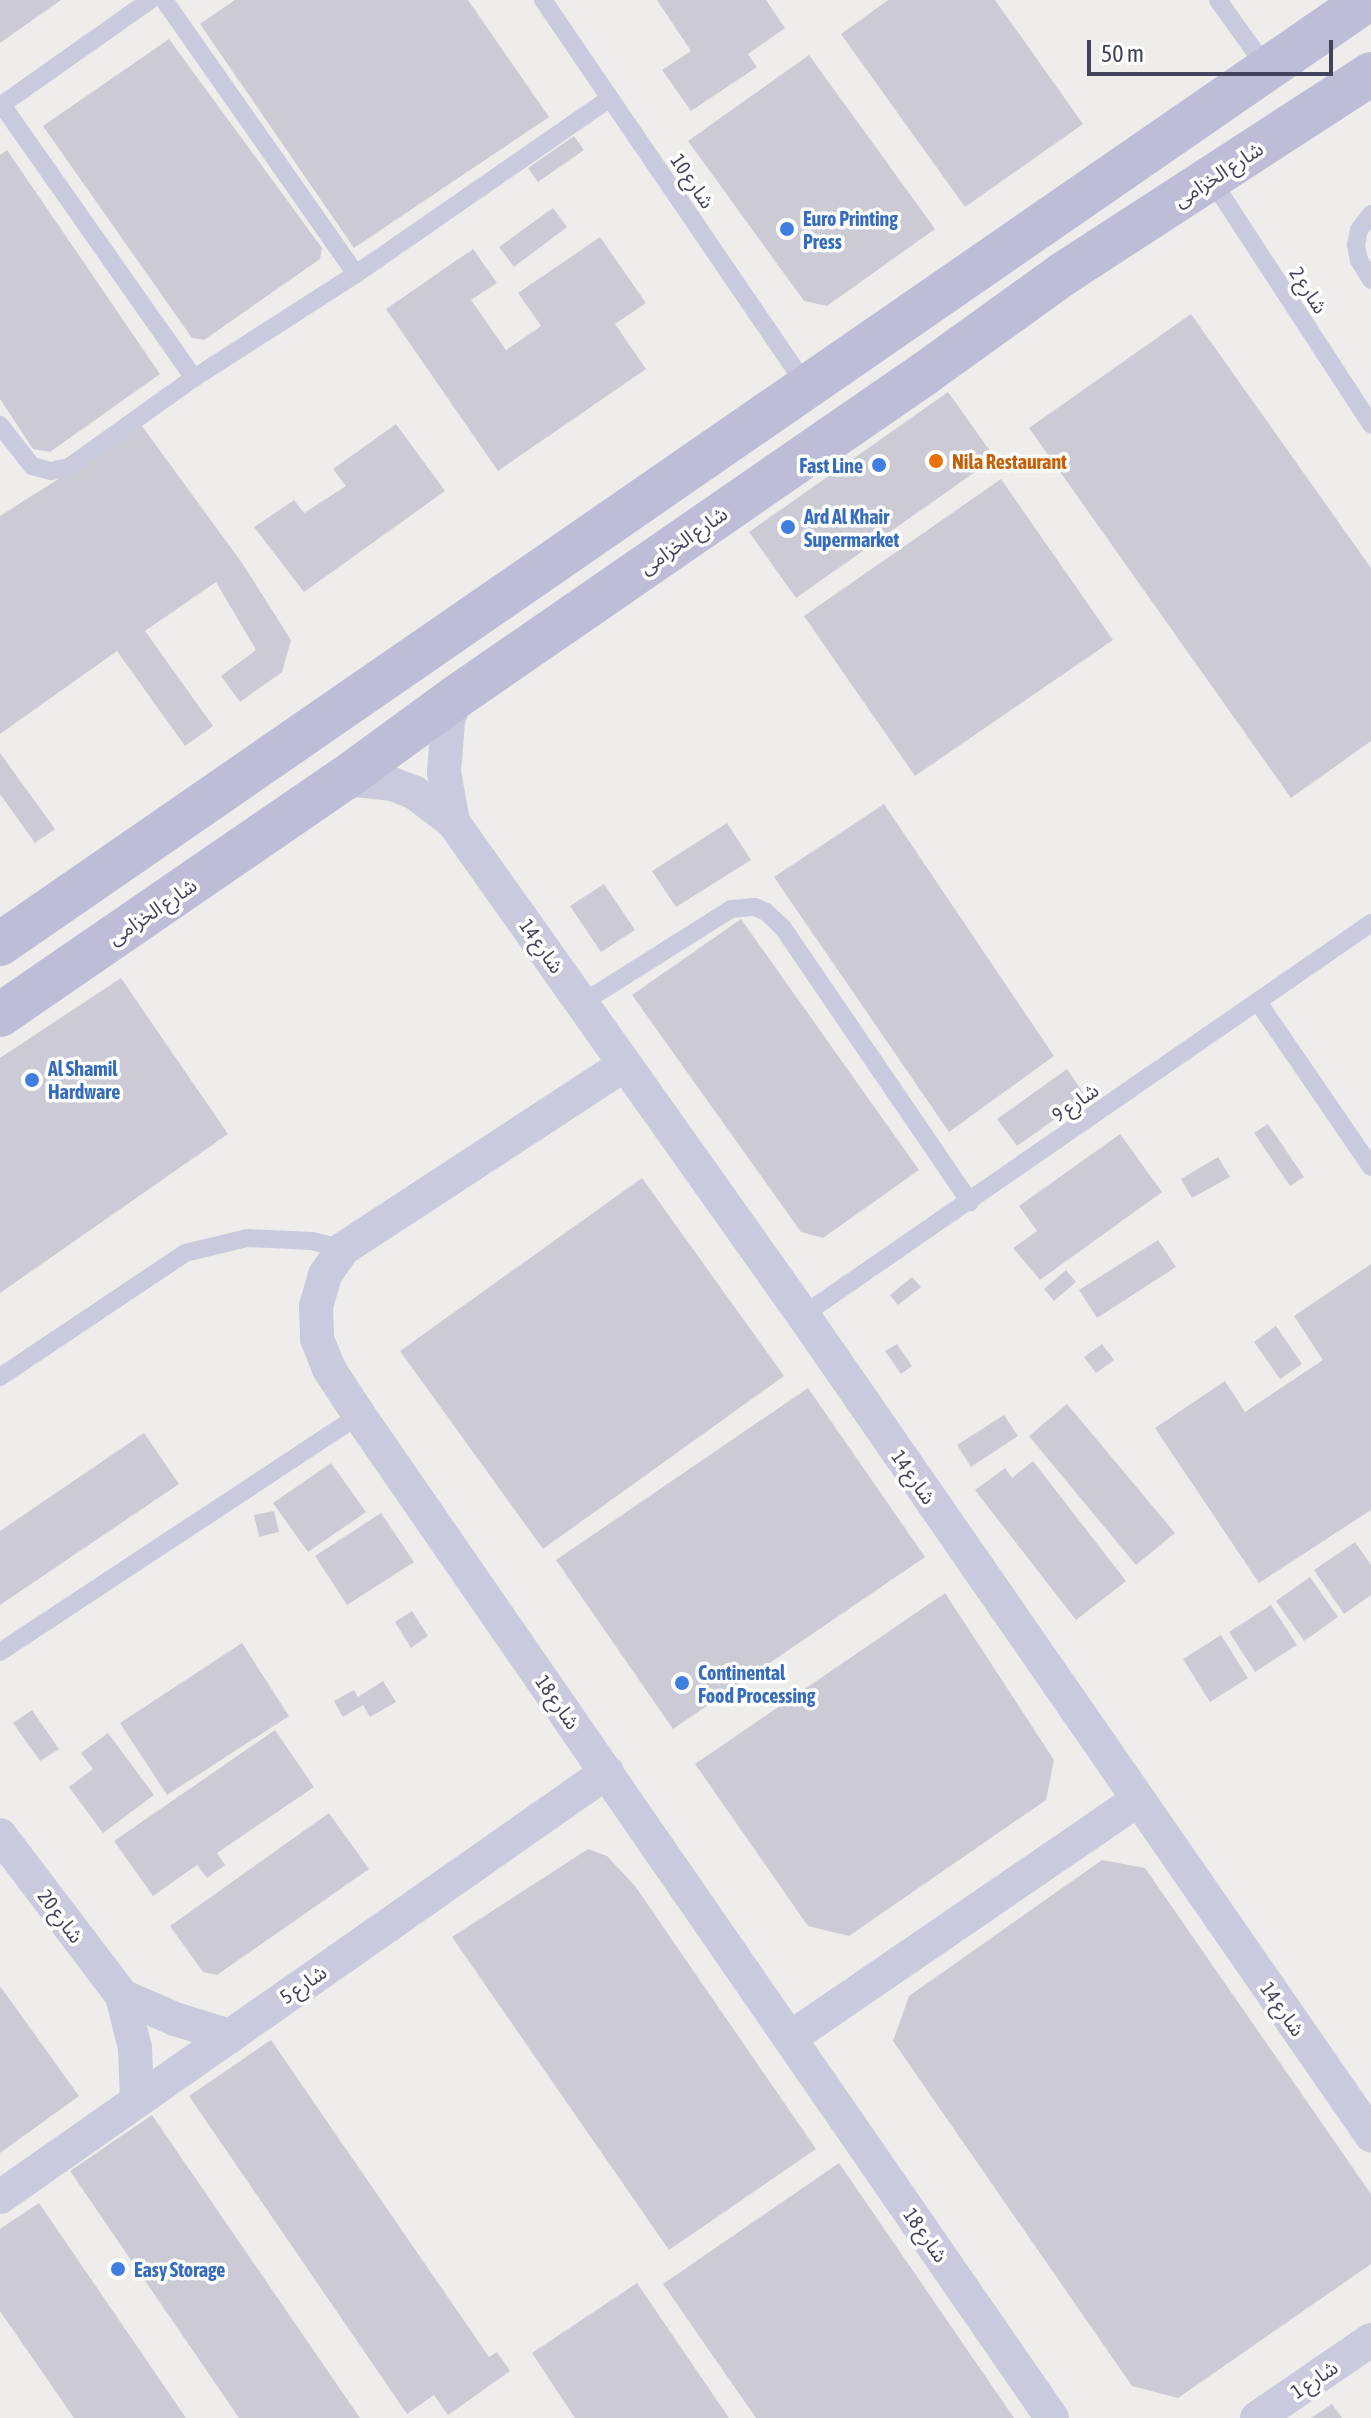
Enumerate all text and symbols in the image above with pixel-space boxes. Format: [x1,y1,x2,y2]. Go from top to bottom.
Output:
scale bar [1091,24,1337,74]
text: 50 m [1101,40,1144,67]
street label: شارع الخزامى [1169,136,1267,212]
street label: شارع 10 [666,149,720,213]
place label: Euro Printing Press [803,206,898,253]
marker: Euro Printing Press [778,220,796,238]
street label: شارع 2 [1285,262,1333,318]
place label: Nila Restaurant [952,449,1067,473]
marker: Nila Restaurant [927,452,945,470]
place label: Fast Line [799,453,863,477]
marker: Fast Line [870,456,888,474]
street label: شارع الخزامى [634,501,732,579]
place label: Ard Al Khair Supermarket [804,504,899,551]
marker: Ard Al Khair Supermarket [779,518,797,536]
street label: شارع الخزامى [103,873,201,949]
street label: شارع 14 [515,914,569,978]
place label: Al Shamil Hardware [48,1056,120,1103]
marker: Al Shamil Hardware [23,1071,41,1089]
street label: شارع 9 [1047,1078,1103,1126]
street label: شارع 14 [887,1445,941,1509]
place label: Continental Food Processing [698,1660,815,1707]
street label: شارع 18 [531,1670,585,1734]
marker: Continental Food Processing [673,1674,691,1692]
street label: شارع 20 [33,1885,89,1947]
street label: شارع 5 [275,1960,331,2008]
street label: شارع 14 [1256,1977,1310,2041]
street label: شارع 18 [899,2203,953,2267]
place label: Easy Storage [134,2257,225,2281]
marker: Easy Storage [109,2260,127,2278]
street label: شارع 1 [1286,2355,1342,2403]

